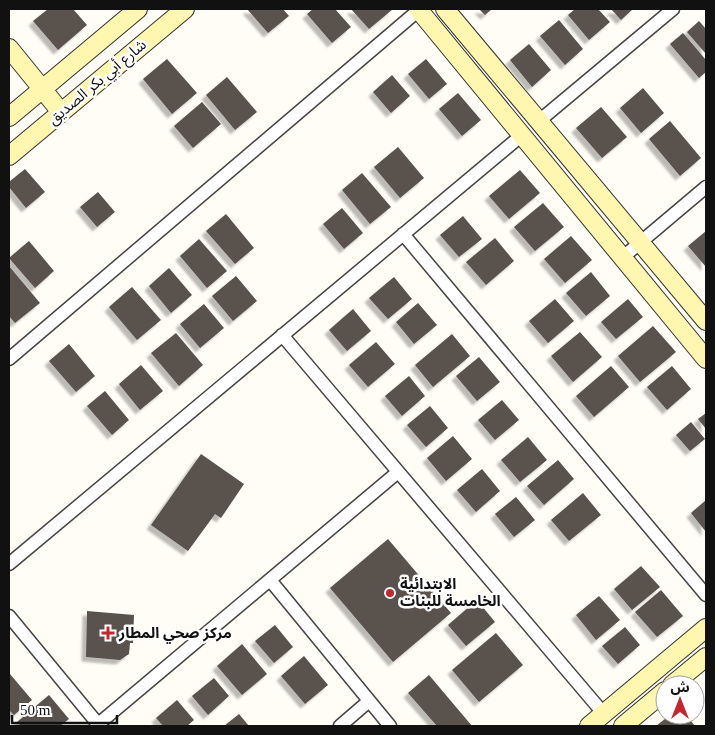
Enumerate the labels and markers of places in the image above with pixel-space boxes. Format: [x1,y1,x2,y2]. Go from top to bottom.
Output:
place label: الابتدائية الخامسة للبنات [400,576,501,609]
marker: الابتدائية الخامسة للبنات [384,587,396,599]
place label: مركز صحي المطار [118,625,232,644]
marker: مركز صحي المطار [101,626,115,640]

